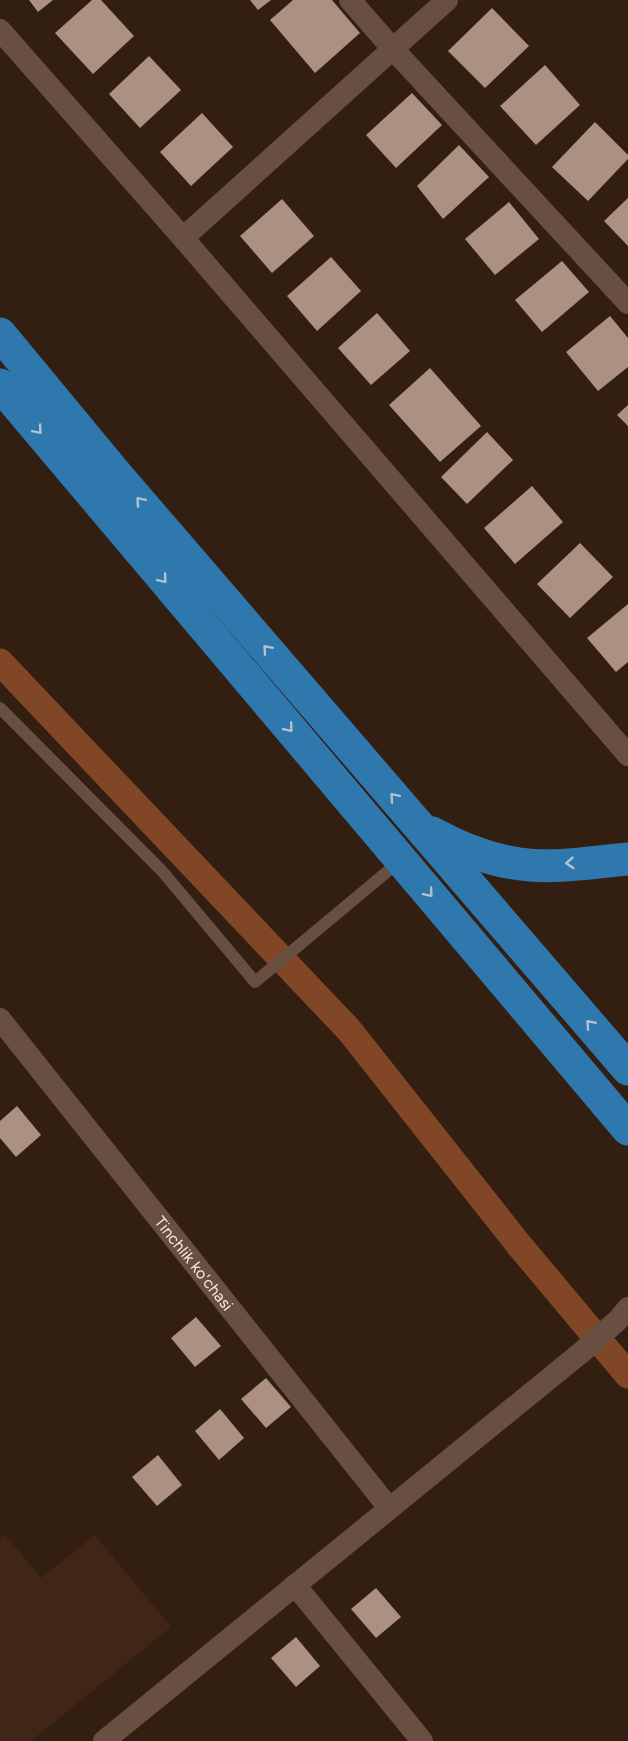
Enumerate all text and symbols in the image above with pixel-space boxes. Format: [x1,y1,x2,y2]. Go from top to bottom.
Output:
one-way arrow [30,423,41,434]
one-way arrow [136,497,147,508]
one-way arrow [156,572,167,583]
one-way arrow [263,645,274,656]
one-way arrow [282,721,293,732]
one-way arrow [390,793,401,804]
one-way arrow [565,857,574,870]
one-way arrow [422,886,433,897]
one-way arrow [586,1020,597,1031]
street label: Tinchlik ko'chasi [151,1213,237,1314]

